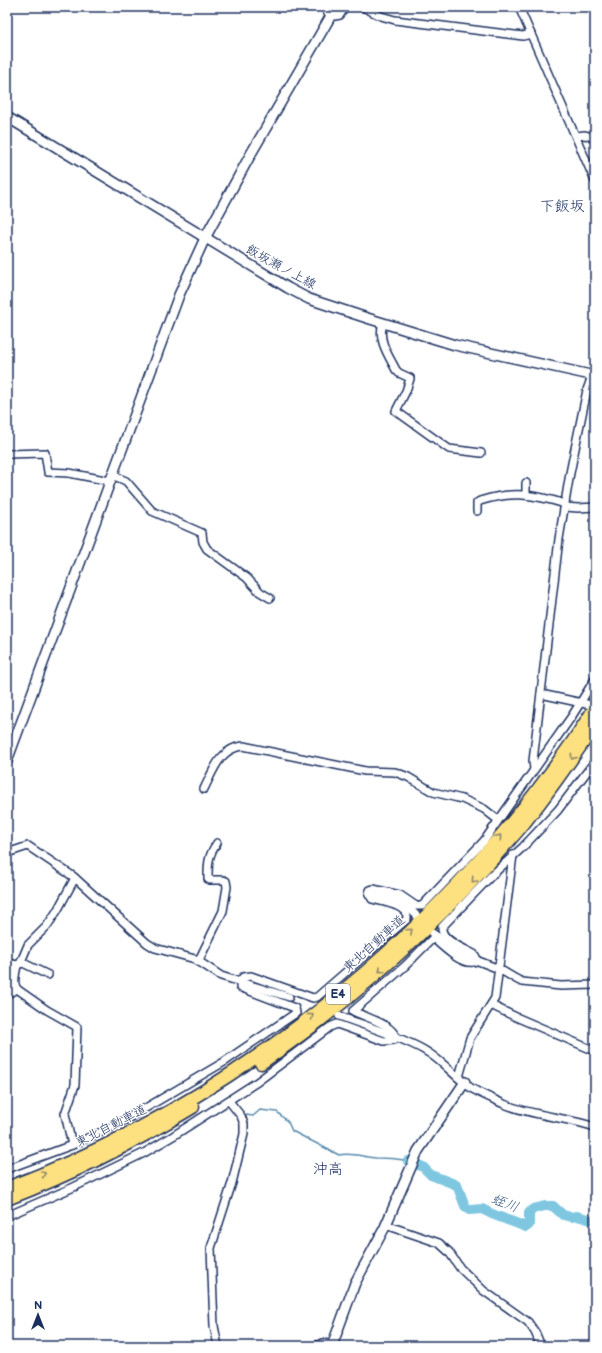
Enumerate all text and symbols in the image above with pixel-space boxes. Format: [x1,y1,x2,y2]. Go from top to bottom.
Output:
district label: 下飯坂 [539,197,585,216]
street label: 飯坂瀬ノ上線 [243,241,320,293]
one-way arrow [570,753,578,760]
one-way arrow [495,834,502,842]
one-way arrow [471,875,478,882]
street label: 東北自動車道 [340,912,408,976]
one-way arrow [405,928,413,936]
one-way arrow [378,966,385,973]
road number: E4 [326,984,350,1004]
one-way arrow [306,1013,313,1020]
street label: 東北自動車道 [73,1101,149,1151]
district label: 沖高 [313,1160,343,1179]
one-way arrow [40,1170,47,1178]
water label: 蛭川 [489,1190,521,1216]
north arrow [18,1295,58,1335]
text: N [34,1299,42,1312]

